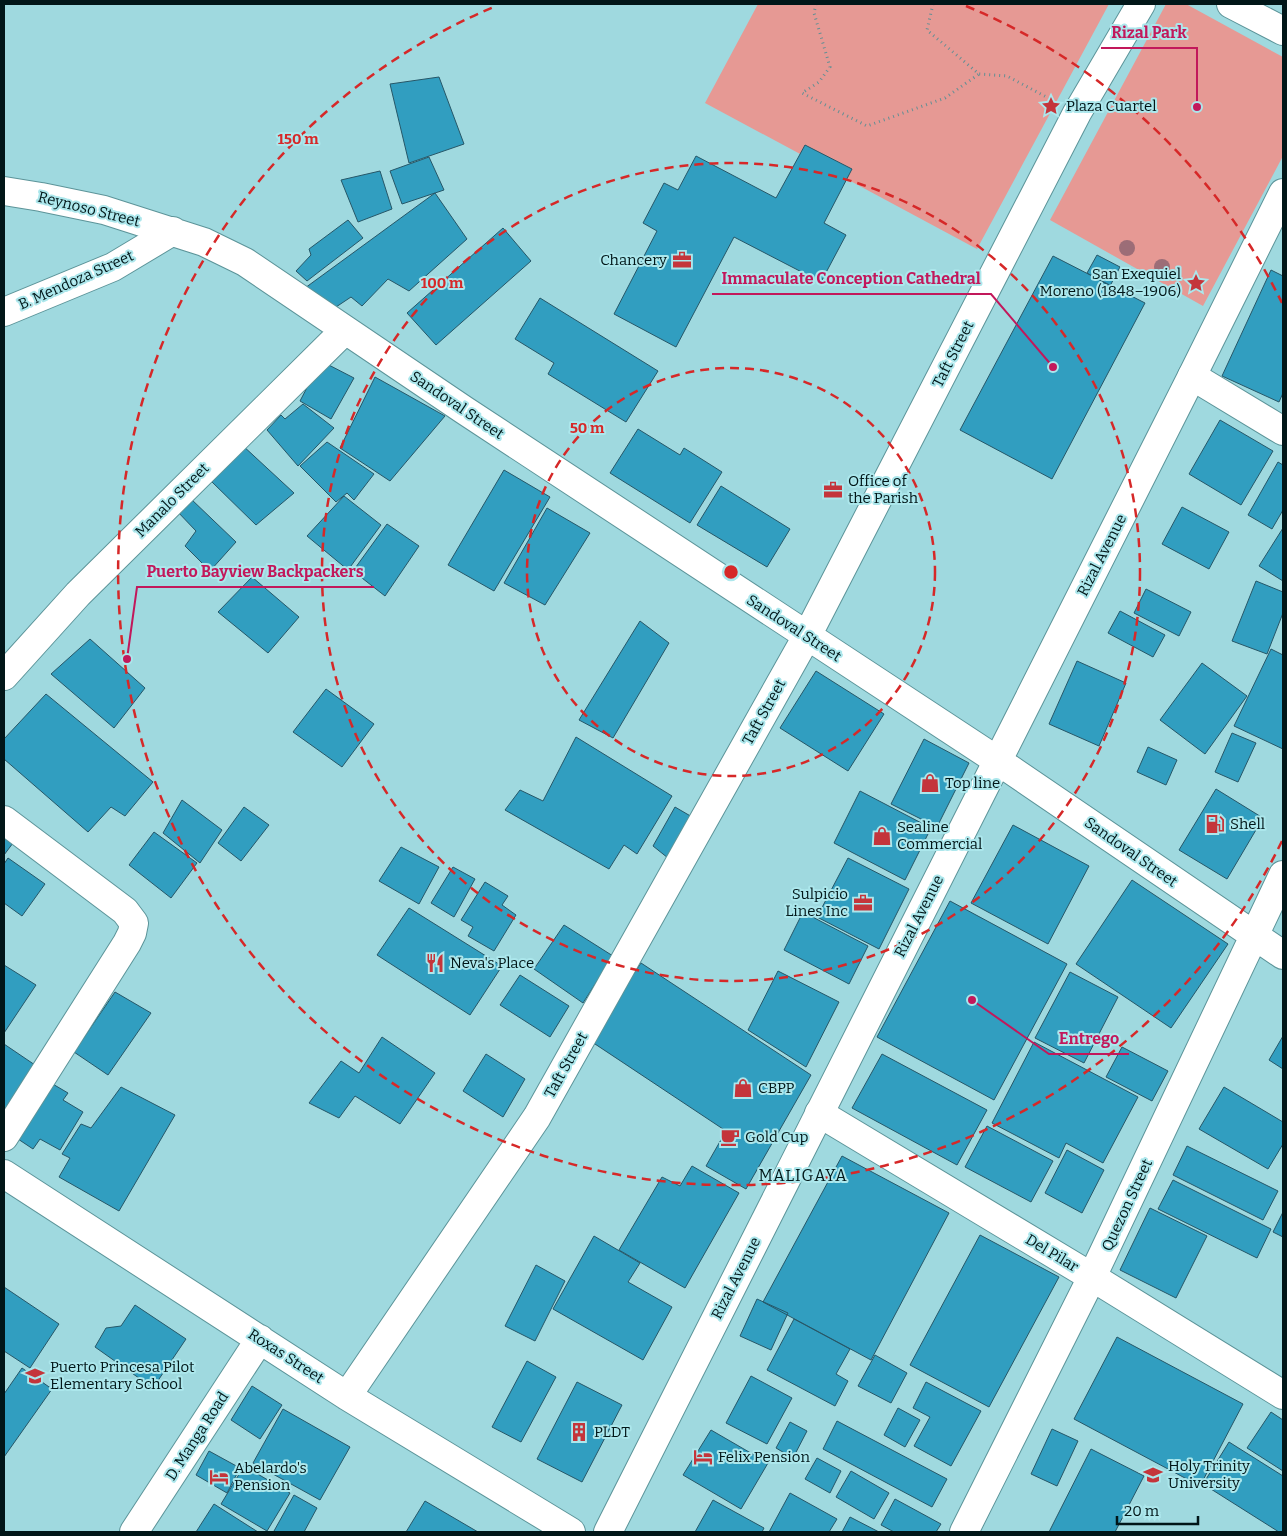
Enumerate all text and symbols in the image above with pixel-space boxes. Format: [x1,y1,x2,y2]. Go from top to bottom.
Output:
callout: Rizal Park [1101,17,1197,48]
text: Rizal Park [1111,23,1187,42]
place icon: Plaza Cuartel [1040,95,1062,117]
place label: Plaza Cuartel [1066,97,1157,115]
text: 150 m [277,130,319,148]
street label: Reynoso Street [36,188,142,231]
street label: B. Mendoza Street [16,246,137,313]
office icon: Chancery [671,249,693,271]
place label: Chancery [600,251,667,269]
callout: Immaculate Conception Cathedral [712,263,991,294]
place label: San Exequiel Moreno (1848–1906) [1040,265,1181,300]
text: Immaculate Conception Cathedral [721,269,981,288]
place icon: San Exequiel Moreno (1848–1906) [1185,272,1207,294]
text: 100 m [421,274,464,292]
street label: Taft Street [929,317,978,390]
street label: Sandoval Street [407,367,508,443]
text: 50 m [570,419,605,437]
street label: Manalo Street [131,459,213,541]
place label: Office of the Parish [848,472,919,507]
office icon: Office of the Parish [822,479,844,501]
street label: Rizal Avenue [1074,511,1130,599]
callout: Puerto Bayview Backpackers [137,556,374,587]
text: Puerto Bayview Backpackers [146,562,364,581]
centre of rings [722,563,740,581]
street label: Sandoval Street [743,591,845,666]
street label: Taft Street [739,676,790,748]
shop icon: Top line [919,772,941,794]
place label: Top line [945,774,1000,792]
street label: Sandoval Street [1081,813,1181,891]
fuel station icon: Shell [1204,813,1226,835]
place label: Shell [1230,815,1265,833]
place label: Sealine Commercial [897,818,982,853]
shop icon: Sealine Commercial [871,825,893,847]
street label: Rizal Avenue [891,872,947,960]
place label: Sulpicio Lines Inc [785,885,848,920]
office icon: Sulpicio Lines Inc [852,892,874,914]
restaurant icon: Neva's Place [424,952,446,974]
place label: Neva's Place [450,954,534,972]
callout: Entrego [1049,1023,1129,1054]
street label: Taft Street [541,1029,592,1101]
text: Entrego [1059,1029,1119,1048]
shop icon: CBPP [732,1077,754,1099]
place label: CBPP [758,1079,795,1097]
cafe icon: Gold Cup [719,1126,741,1148]
place label: Gold Cup [745,1128,808,1146]
street label: Quezon Street [1098,1156,1156,1254]
district label: MALIGAYA [759,1166,848,1185]
street label: Del Pilar [1022,1230,1082,1276]
street label: Rizal Avenue [708,1234,764,1322]
street label: Roxas Street [245,1325,328,1387]
place label: Puerto Princesa Pilot Elementary School [50,1358,195,1393]
school or university icon: Puerto Princesa Pilot Elementary School [24,1365,46,1387]
street label: D. Manga Road [162,1388,232,1484]
building icon: PLDT [568,1421,590,1443]
place label: PLDT [594,1423,630,1441]
hotel icon: Felix Pension [692,1446,714,1468]
place label: Felix Pension [718,1448,810,1466]
place label: Holy Trinity University [1168,1457,1250,1492]
place label: Abelardo's Pension [234,1459,307,1494]
school or university icon: Holy Trinity University [1142,1464,1164,1486]
hotel icon: Abelardo's Pension [208,1466,230,1488]
scale bar [1117,1494,1198,1526]
text: 20 m [1124,1502,1160,1520]

